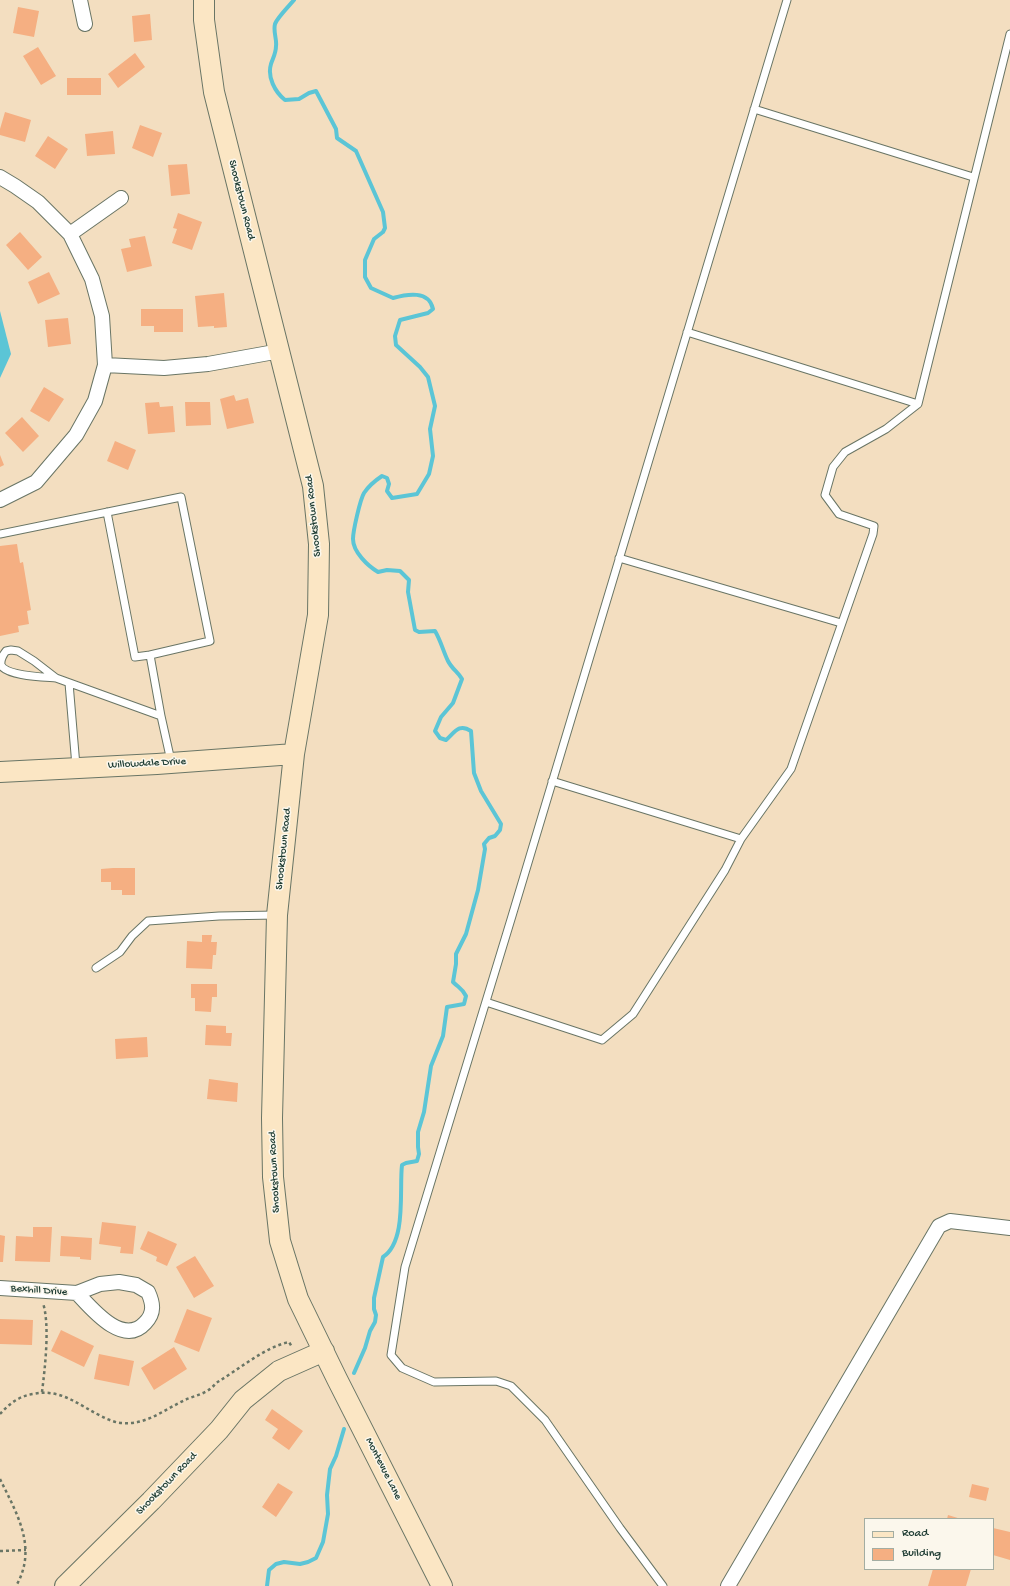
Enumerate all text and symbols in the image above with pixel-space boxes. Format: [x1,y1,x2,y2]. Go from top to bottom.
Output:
street label: Shookstown Road [225,159,257,241]
street label: Shookstown Road [303,475,325,557]
street label: Willowdale Drive [108,755,186,773]
street label: Shookstown Road [273,808,295,890]
street label: Shookstown Road [266,1131,284,1213]
street label: Bexhill Drive [10,1282,68,1300]
street label: Montevue Lane [362,1436,404,1502]
street label: Shookstown Road [134,1450,200,1518]
legend [864,1518,994,1570]
text: Road [902,1527,928,1541]
text: Building [902,1547,941,1561]

